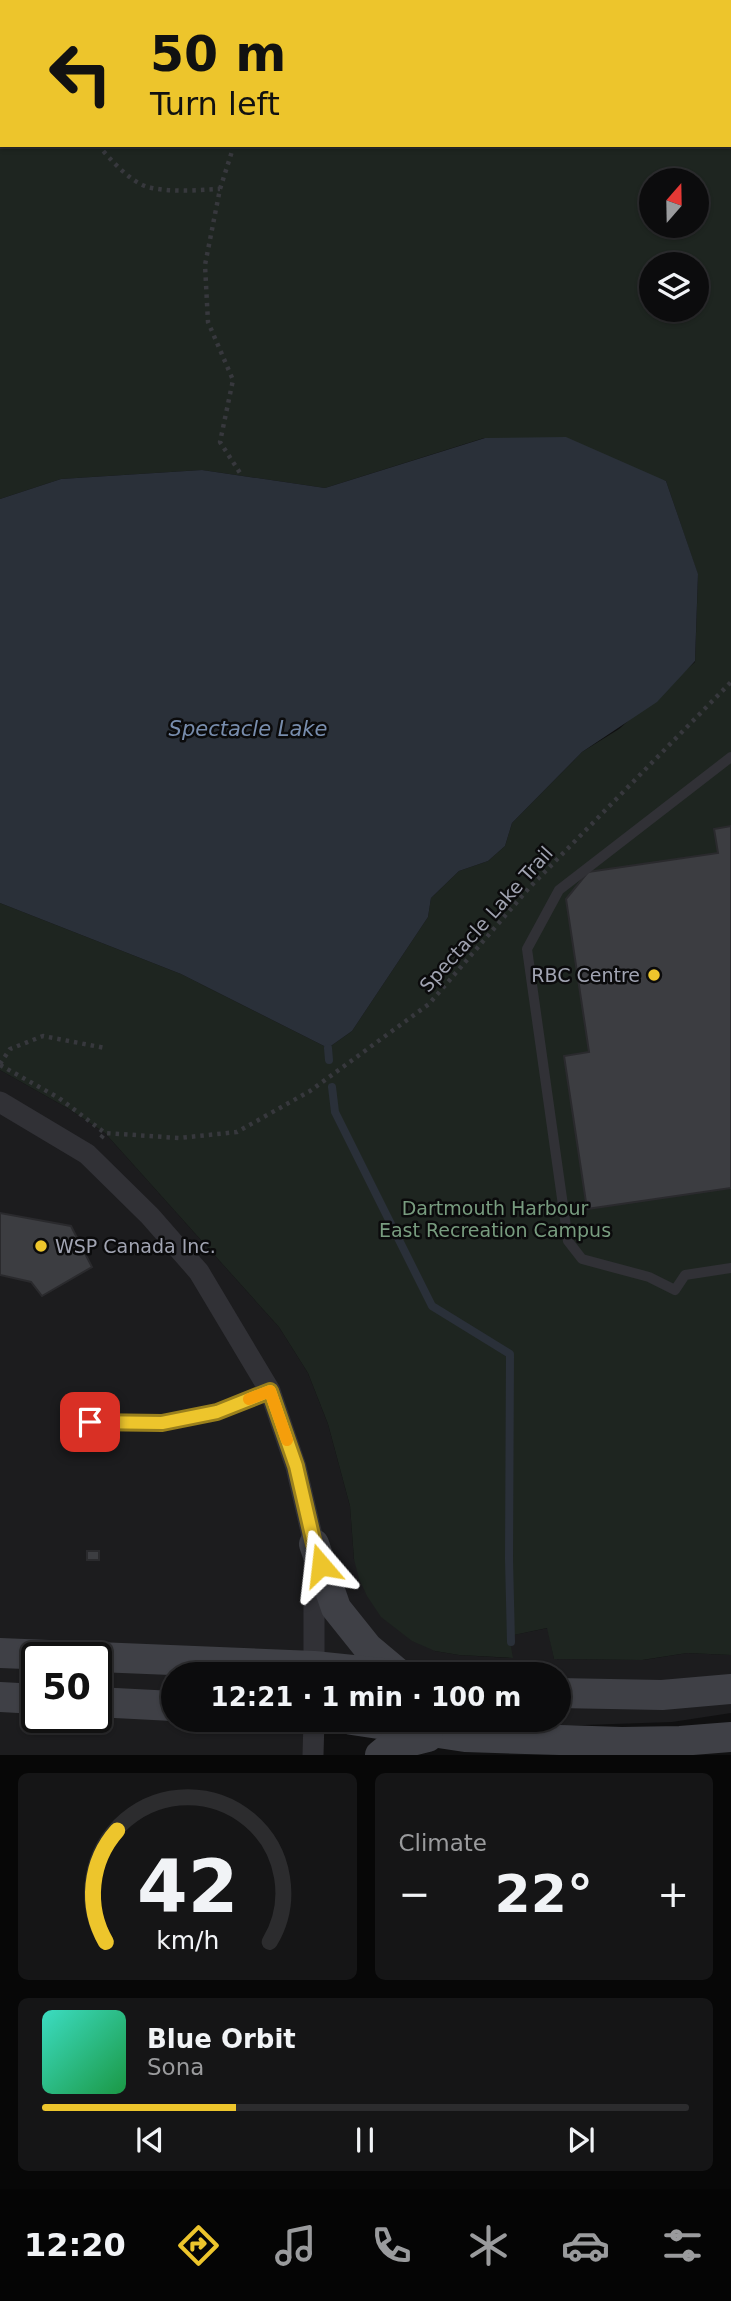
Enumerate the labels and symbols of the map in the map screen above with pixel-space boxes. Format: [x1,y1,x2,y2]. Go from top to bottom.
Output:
north arrow [639,168,709,238]
water label: Spectacle Lake [169,717,327,741]
street label: Spectacle Lake Trail [415,842,557,996]
place label: RBC Centre [531,964,640,986]
marker: RBC Centre [646,967,662,983]
park label: Dartmouth Harbour East Recreation Campus [379,1197,611,1241]
place label: WSP Canada Inc. [55,1235,216,1257]
marker: WSP Canada Inc. [33,1238,49,1254]
pin [60,1392,120,1452]
position arrow [284,1528,358,1602]
speed limit sign: 50 [21,1642,112,1733]

